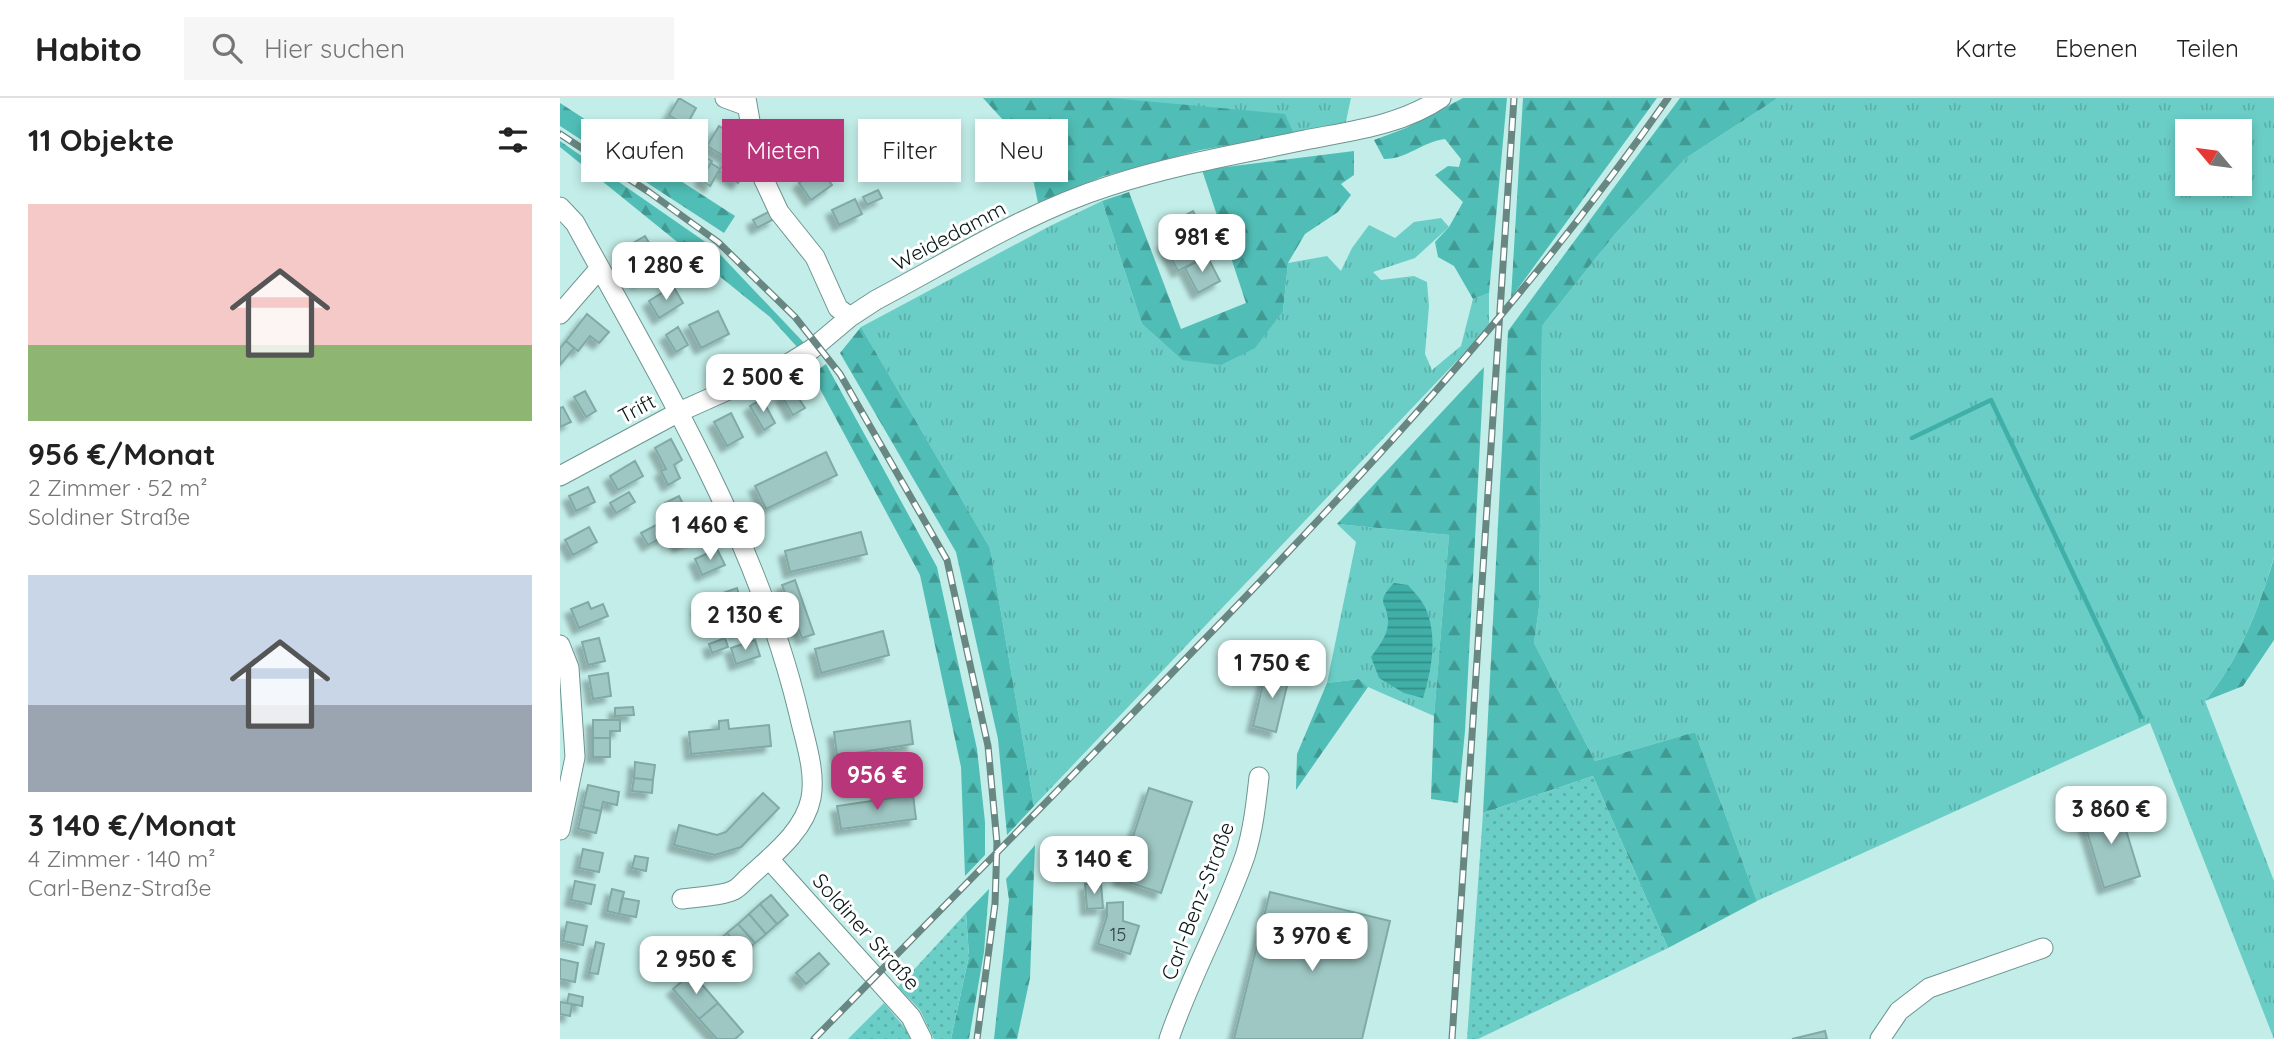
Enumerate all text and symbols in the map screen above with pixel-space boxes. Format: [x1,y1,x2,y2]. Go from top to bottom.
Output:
search box [184,17,674,80]
text: Habito [35,28,142,69]
icon: search [208,29,246,67]
text: Hier suchen [264,32,405,65]
text: Karte [1955,33,2017,63]
text: Ebenen [2055,33,2138,63]
text: Teilen [2176,33,2239,63]
chip: Kaufen [581,119,708,182]
chip: Mieten [722,119,844,182]
chip: Filter [858,119,961,182]
chip: Neu [975,119,1068,182]
north arrow [2175,119,2252,196]
map controls [2175,119,2252,196]
text: 11 Objekte [28,121,174,159]
icon: filters [494,121,532,159]
street label: Weidedamm [887,194,1010,276]
pin: 981 € [1153,214,1251,274]
text: 981 € [1174,222,1230,251]
pin: 1 280 € [601,242,731,302]
icon: home [217,250,343,376]
text: 1 280 € [628,250,704,279]
pin: 2 500 € [698,354,828,414]
text: 2 500 € [722,362,804,391]
street label: Trift [613,388,660,429]
text: 956 €/Monat [28,435,215,473]
text: 2 Zimmer · 52 m² [28,473,207,502]
text: Soldiner Straße [28,502,190,531]
pin: 1 460 € [645,503,775,562]
text: 1 460 € [672,510,748,539]
pin: 2 130 € [680,592,810,652]
text: 2 130 € [707,600,783,629]
icon: home [217,621,343,747]
pin: 1 750 € [1207,640,1337,700]
text: 1 750 € [1234,648,1310,677]
pin: 956 € [828,752,926,812]
text: 956 € [847,760,907,789]
pin: 3 860 € [2046,786,2176,846]
text: 3 860 € [2071,794,2151,823]
text: 3 140 €/Monat [28,806,237,844]
street label: Carl-Benz-Straße [1155,818,1239,984]
pin: 3 140 € [1029,836,1159,896]
text: 4 Zimmer · 140 m² [28,844,216,873]
text: 3 140 € [1056,844,1132,873]
street label: Soldiner Straße [807,868,926,995]
text: Carl-Benz-Straße [28,873,211,902]
pin: 3 970 € [1247,914,1377,973]
text: 3 970 € [1273,921,1351,950]
house number: 15 [1110,923,1126,946]
pin: 2 950 € [631,936,761,996]
text: 2 950 € [656,944,736,973]

